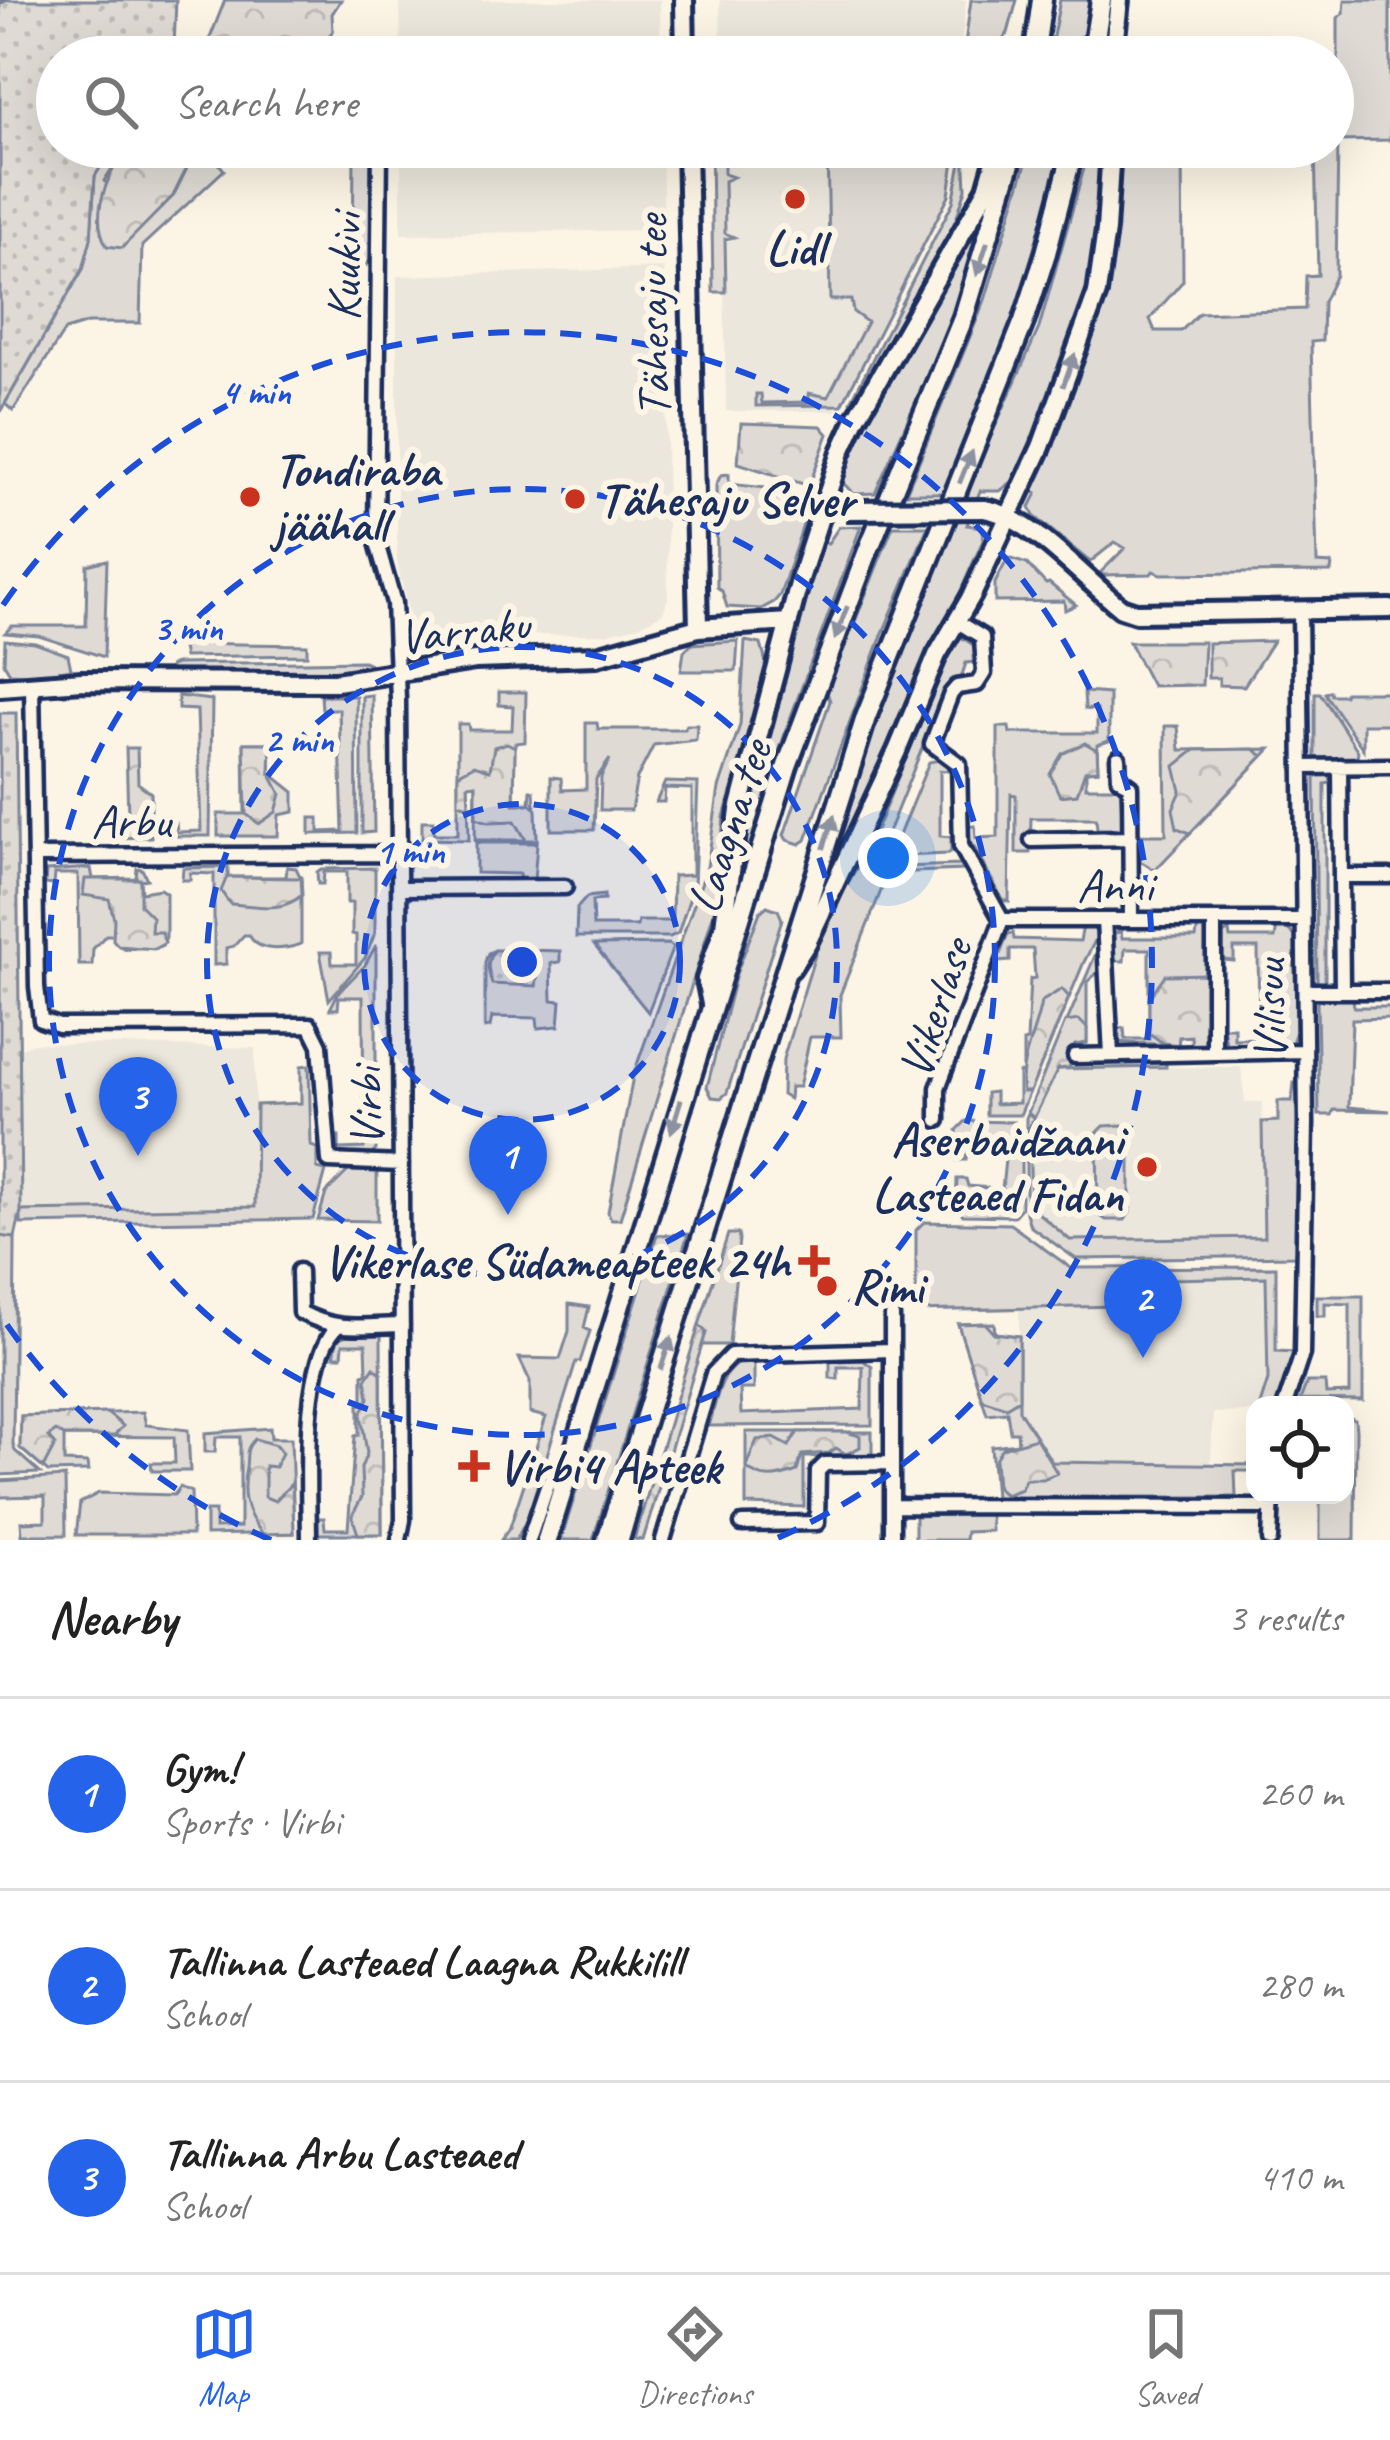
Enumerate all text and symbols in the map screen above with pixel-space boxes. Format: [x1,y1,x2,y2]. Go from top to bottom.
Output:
search box [36,36,1354,168]
icon: search [78,69,144,135]
text: Search here [174,74,357,131]
marker: Lidl [782,186,808,212]
street label: Kuukivi [313,208,375,321]
street label: Tähesaju tee [620,211,684,418]
place label: Lidl [766,218,833,278]
one-way arrow [972,241,991,278]
one-way arrow [1061,351,1079,387]
text: 4 min [222,369,292,415]
place label: Tondiraba jäähall [269,440,443,555]
one-way arrow [957,449,976,485]
place label: Tähesaju Selver [599,470,859,530]
marker: Tondiraba jäähall [237,484,263,510]
marker: Tähesaju Selver [562,486,588,512]
street label: Varraku [396,593,536,667]
text: 3 min [154,605,224,651]
one-way arrow [831,605,850,641]
text: 2 min [265,717,335,763]
street label: Laagna tee [673,729,786,920]
street label: Arbu [91,791,174,851]
one-way arrow [820,813,839,850]
text: 1 min [376,828,446,874]
your location [858,828,918,888]
street label: Anni [1077,855,1158,915]
street label: Vikerlase [884,928,987,1085]
centre of rings [501,941,543,983]
street label: Vilisuu [1238,955,1300,1061]
pin: 3 [99,1057,177,1156]
street label: Virbi [336,1062,396,1147]
one-way arrow [666,1098,684,1135]
place label: Aserbaidžaani Lasteaed Fidan [872,1110,1130,1225]
pin: 1 [469,1116,547,1215]
marker: Aserbaidžaani Lasteaed Fidan [1134,1154,1160,1180]
place label: Vikerlase Südameapteek 24h [323,1232,792,1292]
marker: Vikerlase Südameapteek 24h [801,1248,827,1274]
place label: Rimi [851,1257,929,1317]
pin: 2 [1104,1259,1182,1358]
marker: Rimi [814,1273,840,1299]
one-way arrow [657,1334,676,1371]
map controls [1246,1396,1354,1504]
button: locate [1246,1396,1354,1504]
place label: Virbi4 Apteek [498,1437,725,1497]
marker: Virbi4 Apteek [461,1453,487,1479]
text: Nearby [48,1586,176,1650]
text: 3 results [1228,1594,1342,1643]
text: Gym! [162,1741,237,1798]
text: 1 [78,1769,96,1818]
text: 260 m [1258,1769,1342,1818]
text: Sports · Virbi [162,1798,341,1847]
text: Tallinna Lasteaed Laagna Rukkilill [162,1933,682,1990]
text: 2 [78,1961,96,2010]
text: 280 m [1258,1961,1342,2010]
text: School [162,1990,246,2039]
text: Tallinna Arbu Lasteaed [162,2125,518,2182]
text: 3 [78,2153,96,2202]
text: 410 m [1258,2153,1342,2202]
text: School [162,2182,246,2231]
tab: Map [191,2301,257,2415]
tab: Directions [638,2301,752,2415]
tab: Saved [1133,2301,1199,2415]

